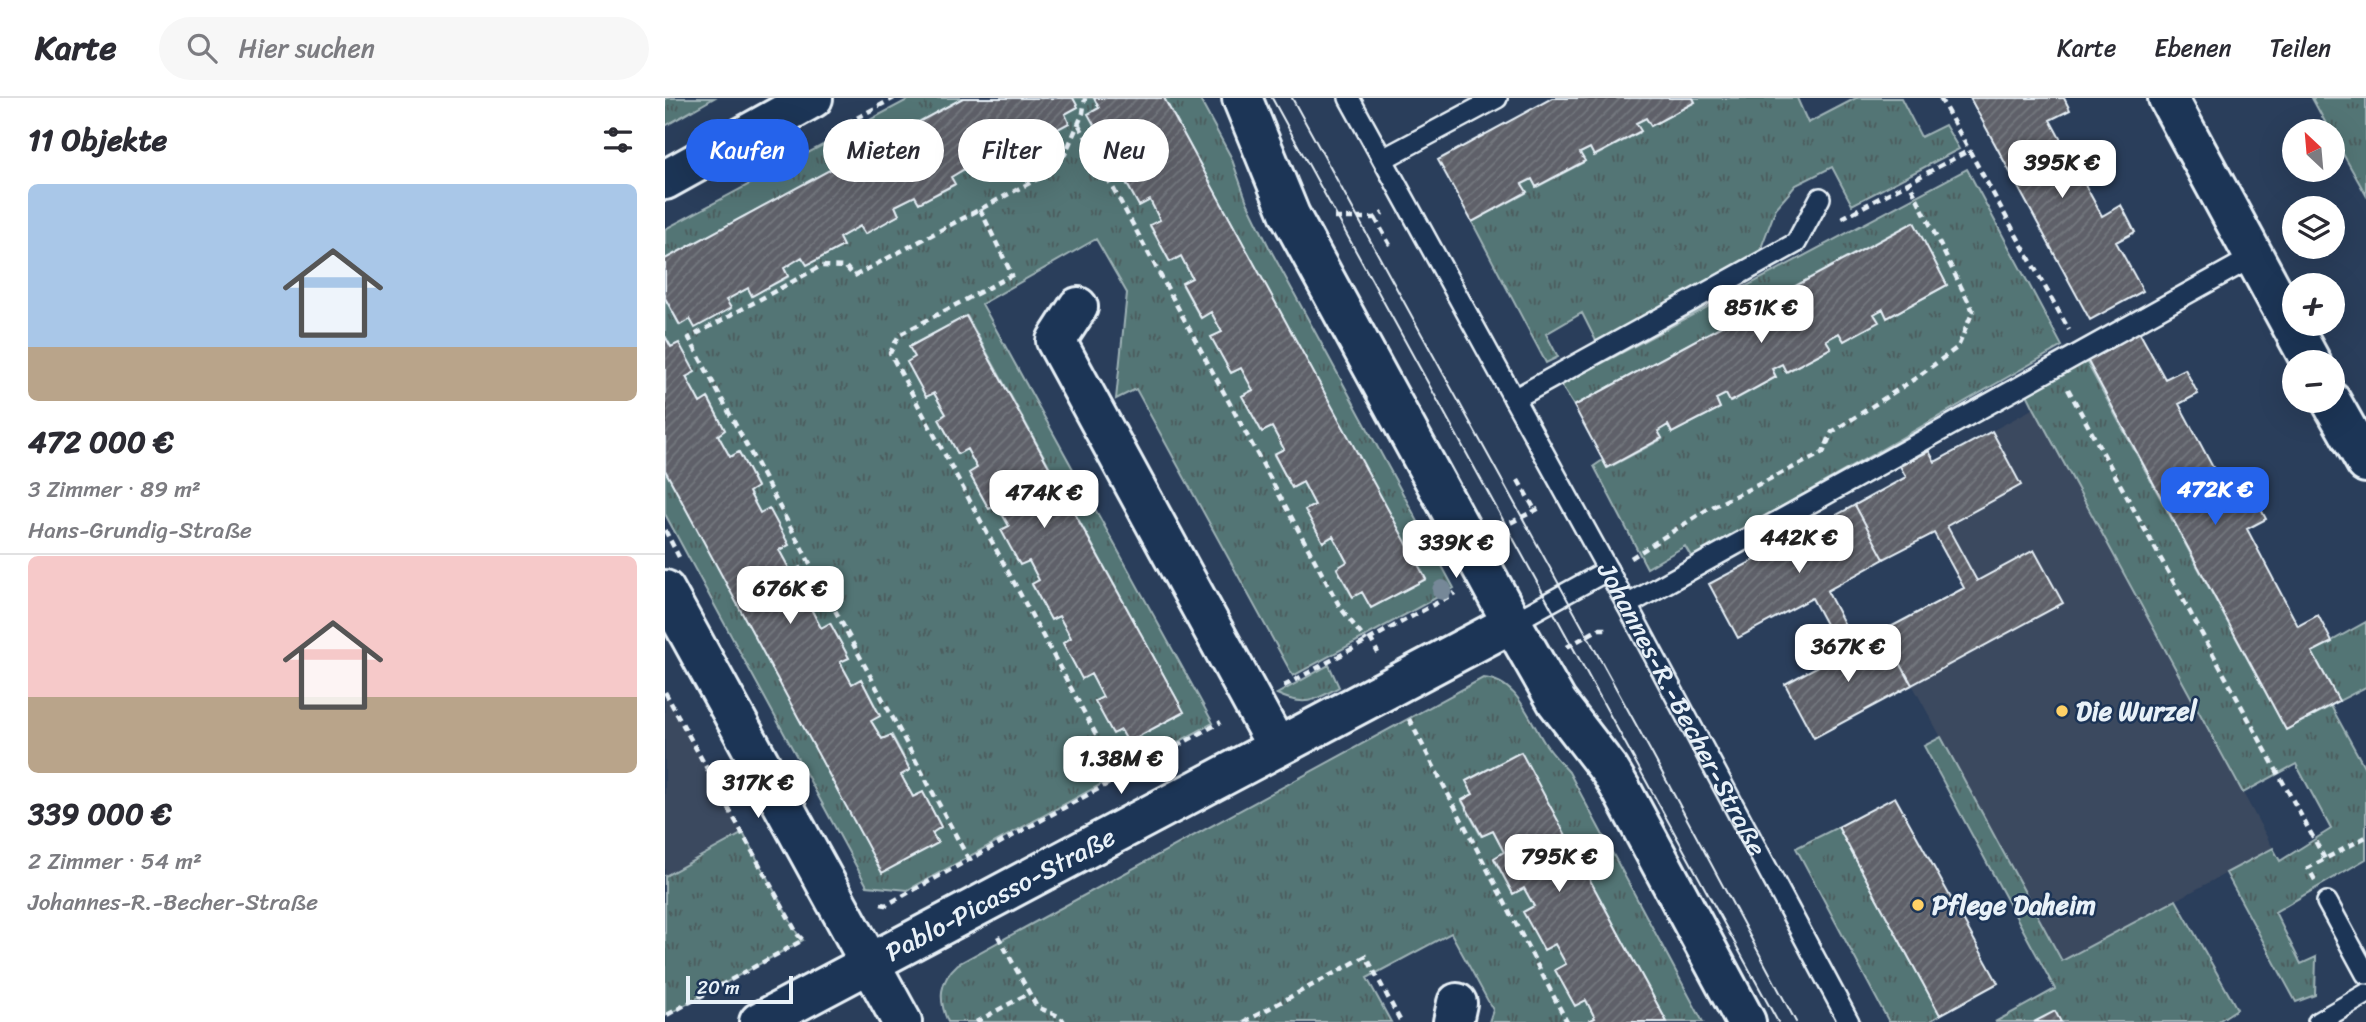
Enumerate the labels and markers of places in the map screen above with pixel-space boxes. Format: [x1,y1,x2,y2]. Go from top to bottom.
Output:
pin: 395K € [2005,140,2119,200]
pin: 851K € [1704,286,1818,345]
pin: 472K € [2158,468,2272,527]
pin: 474K € [987,470,1101,530]
pin: 442K € [1742,516,1856,575]
pin: 339K € [1399,520,1513,580]
pin: 676K € [733,566,847,626]
pin: 367K € [1791,624,1905,684]
place label: Die Wurzel [2076,688,2199,734]
marker: Die Wurzel [2054,703,2070,719]
pin: 1.38M € [1056,736,1186,796]
pin: 317K € [701,760,815,820]
pin: 795K € [1502,834,1616,894]
place label: Pflege Daheim [1932,882,2096,928]
marker: Pflege Daheim [1910,897,1926,913]

